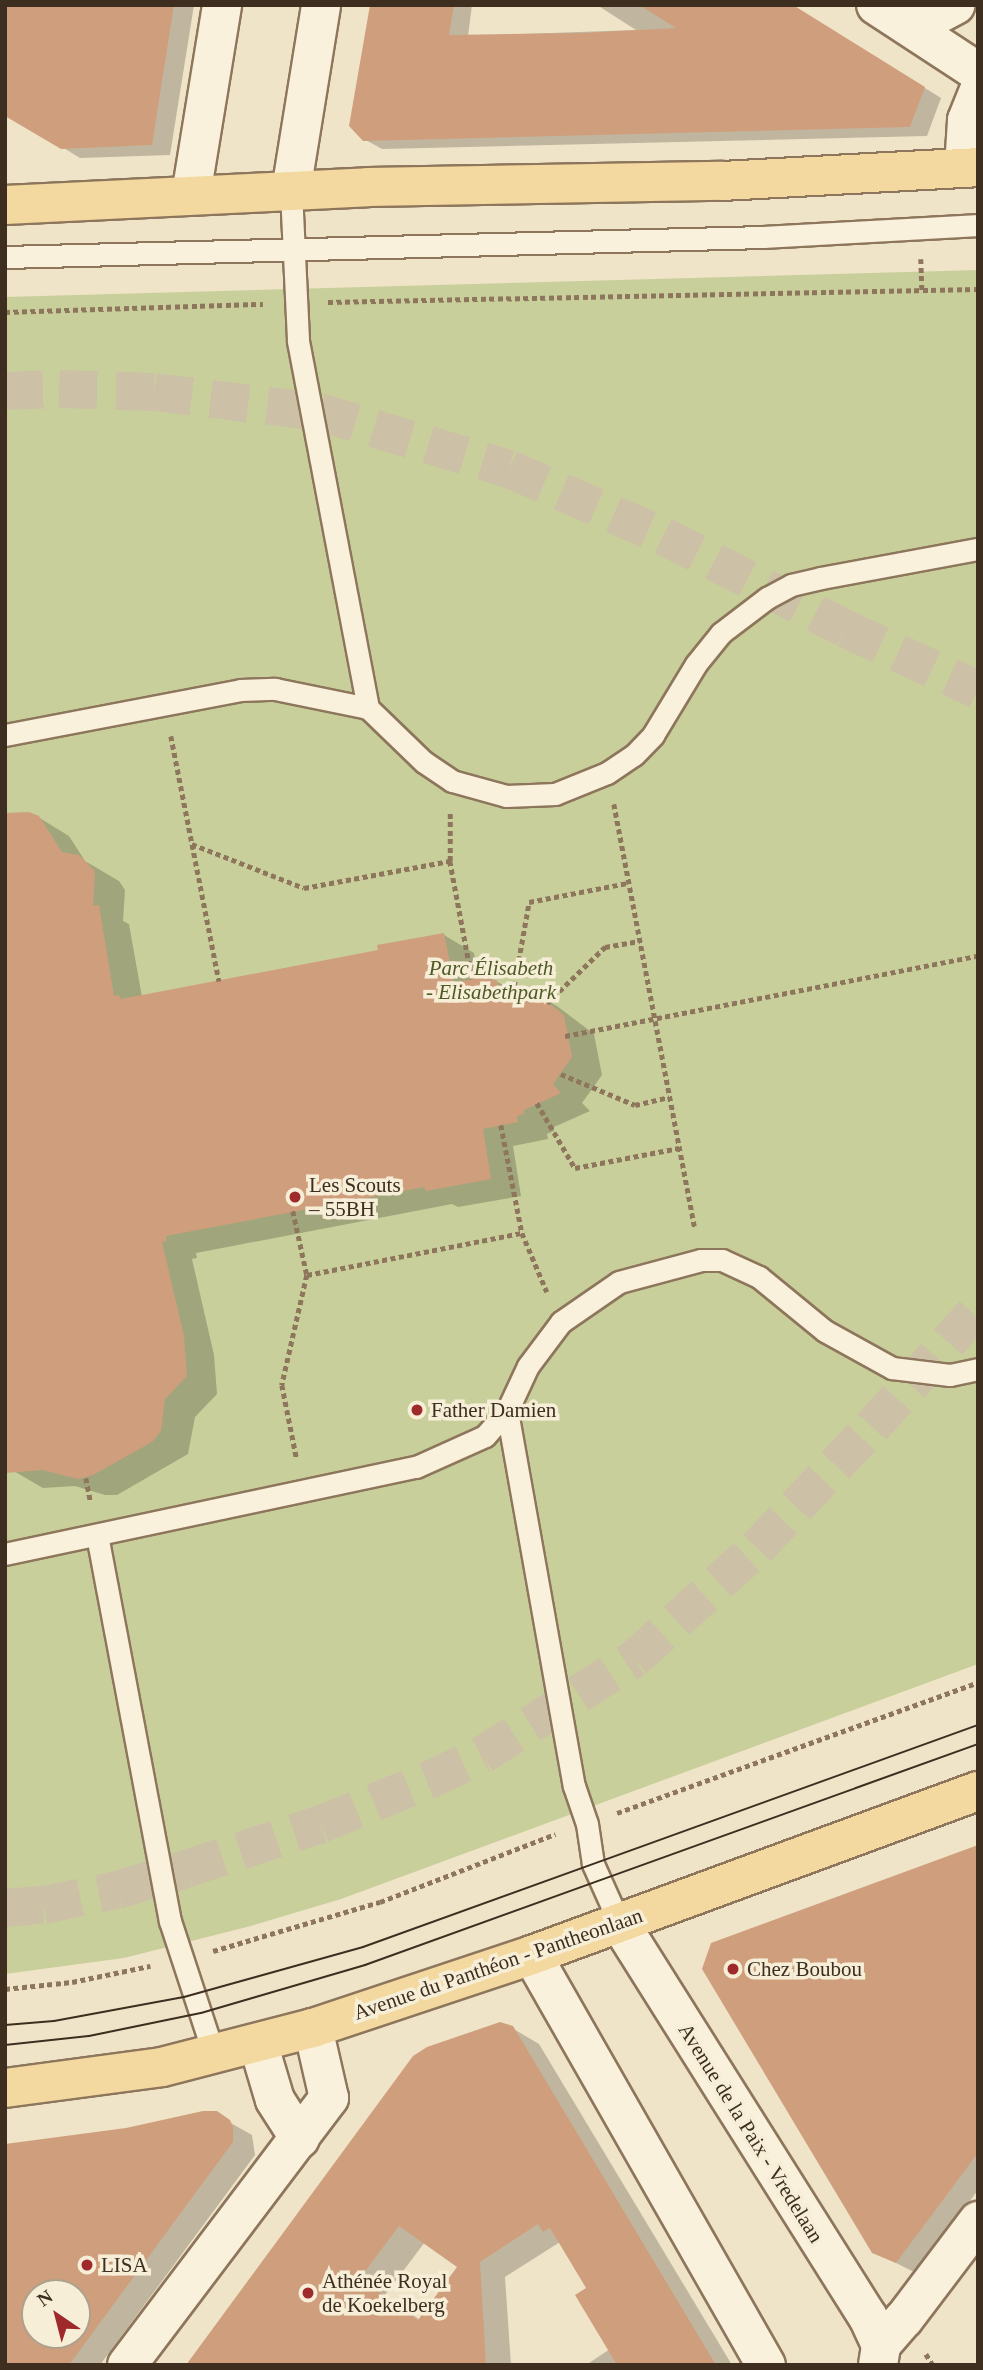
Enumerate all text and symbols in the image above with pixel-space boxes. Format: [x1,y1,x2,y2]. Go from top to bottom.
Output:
park label: Parc Élisabeth - Elisabethpark [426,955,556,1005]
place label: Les Scouts – 55BH [309,1172,401,1222]
marker: Les Scouts – 55BH [287,1189,303,1205]
place label: Father Damien [431,1397,556,1423]
marker: Father Damien [409,1402,425,1418]
street label: Avenue du Panthéon - Pantheonlaan [350,1903,646,2025]
place label: Chez Boubou [747,1956,862,1982]
marker: Chez Boubou [725,1961,741,1977]
street label: Avenue de la Paix - Vredelaan [673,2018,829,2248]
place label: LISA [101,2252,148,2278]
marker: LISA [79,2257,95,2273]
place label: Athénée Royal de Koekelberg [322,2268,447,2318]
north arrow [21,2279,91,2349]
text: N [33,2285,56,2311]
marker: Athénée Royal de Koekelberg [300,2285,316,2301]

